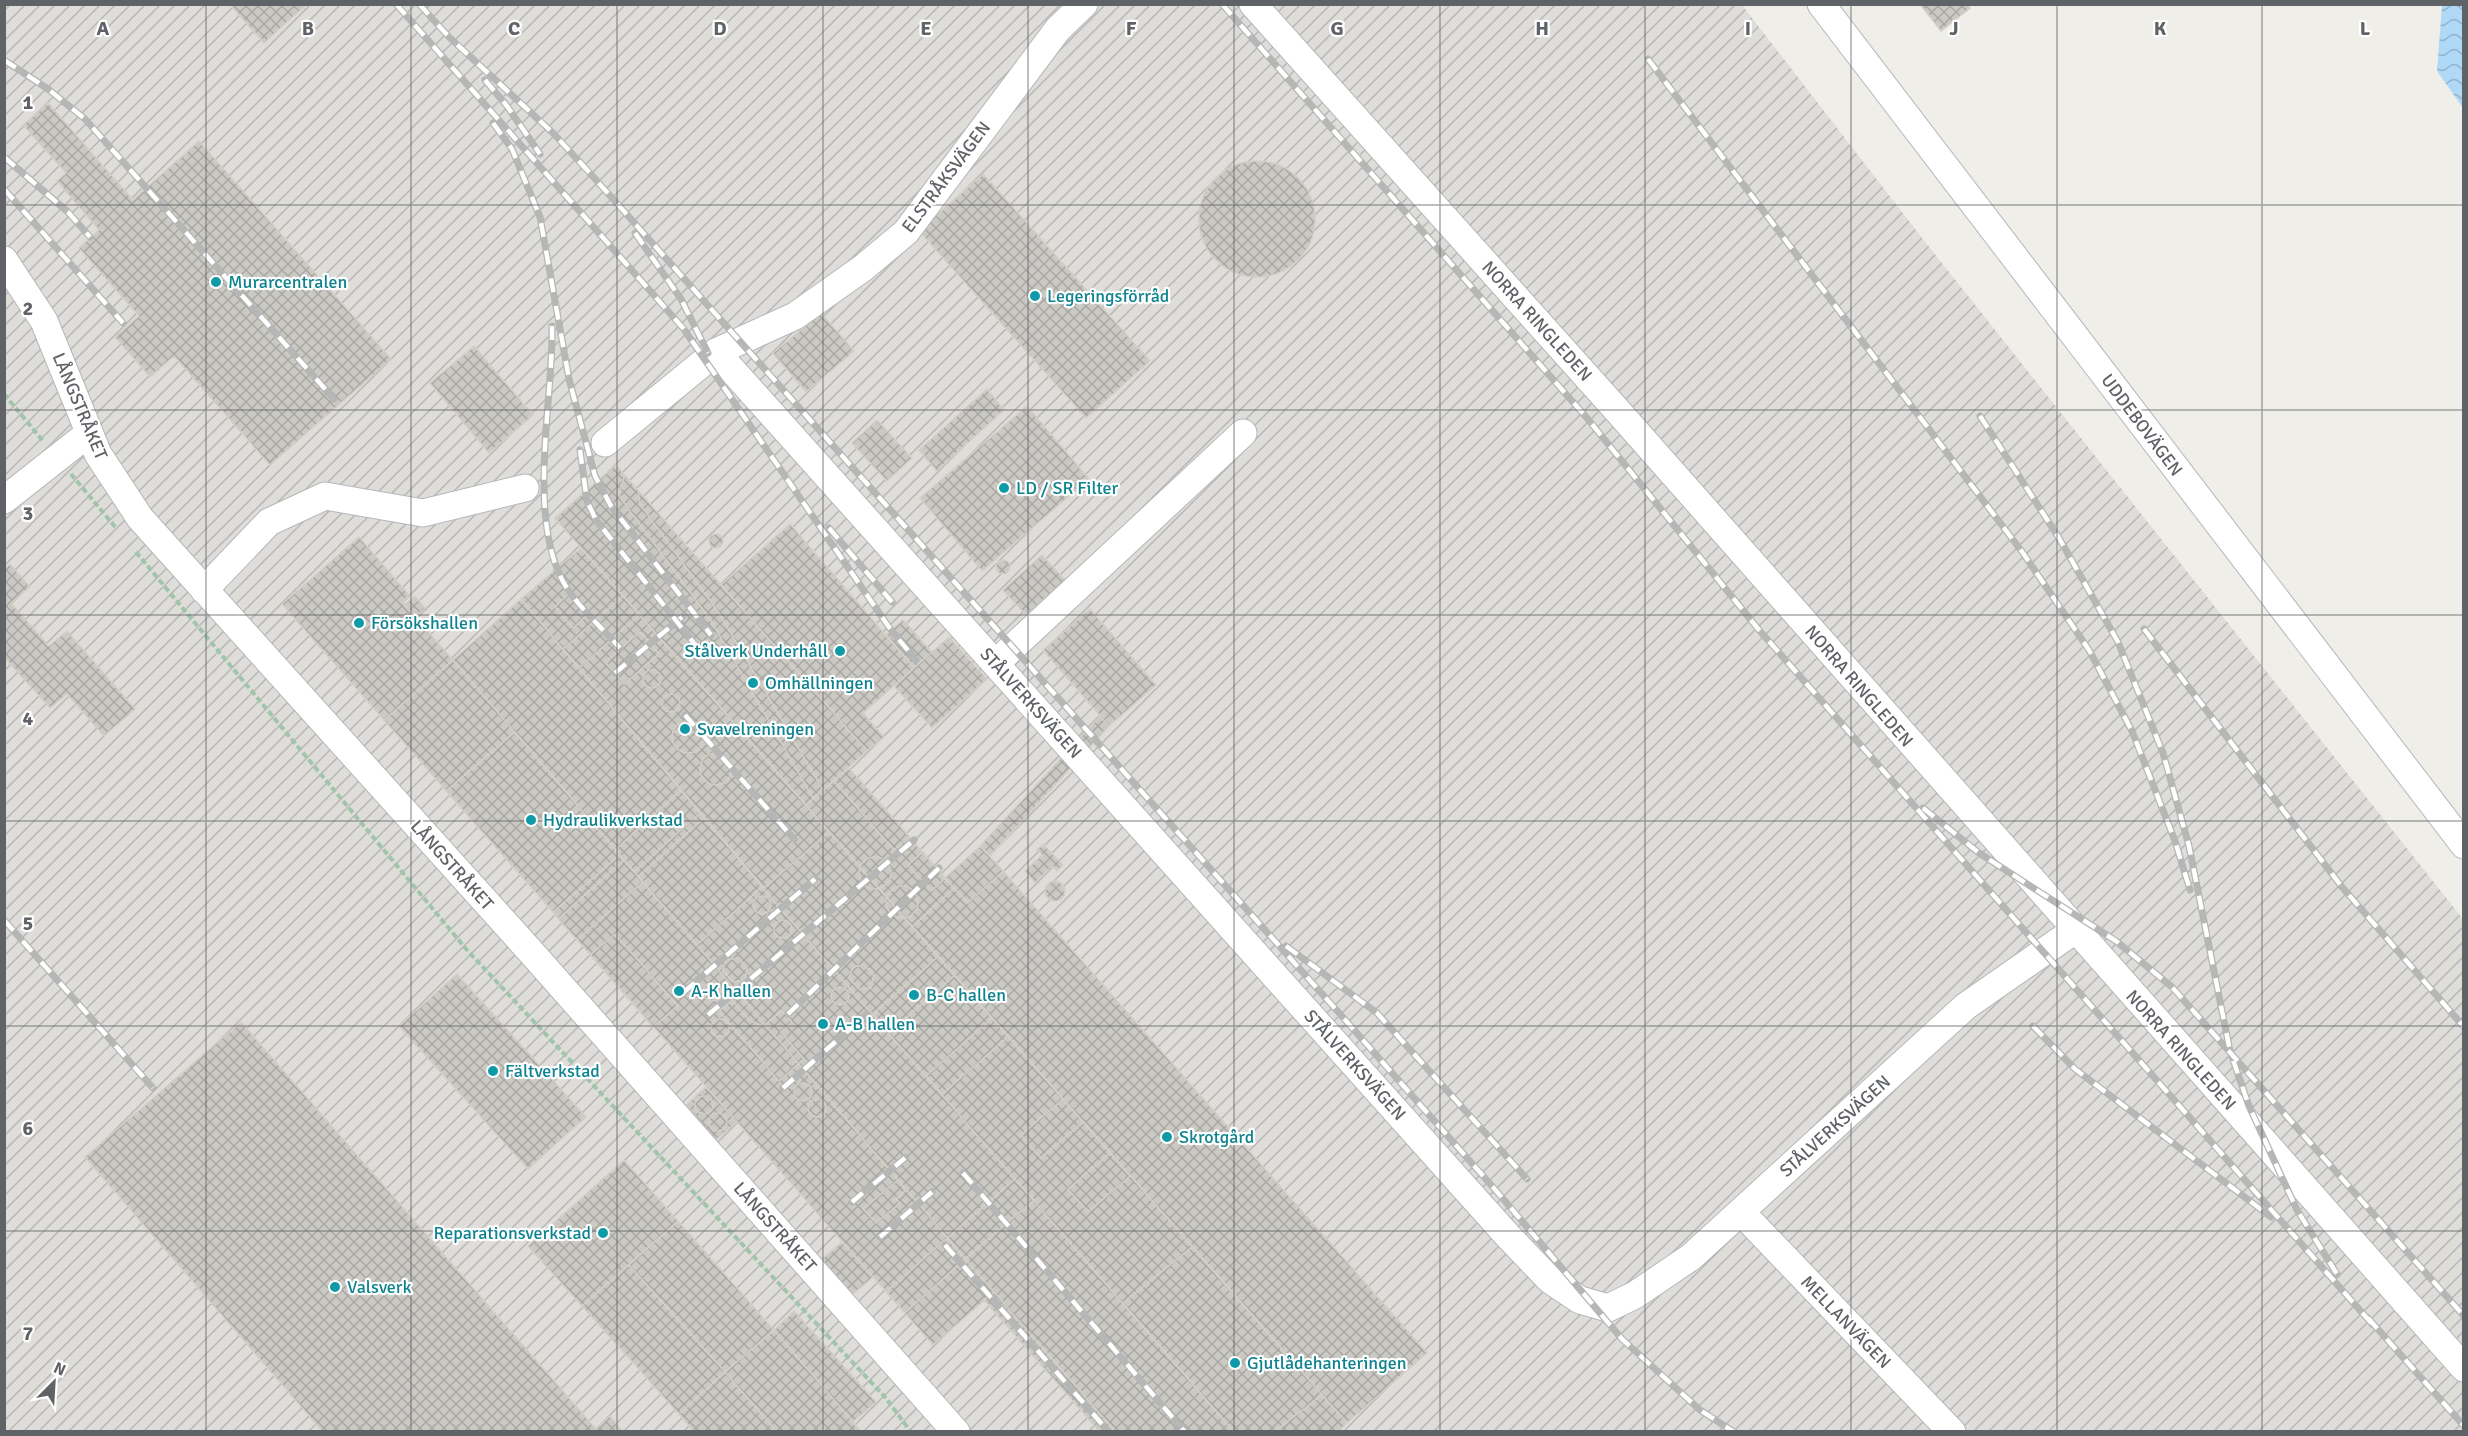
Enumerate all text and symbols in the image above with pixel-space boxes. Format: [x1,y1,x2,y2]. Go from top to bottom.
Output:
text: A [97,16,110,41]
text: B [302,16,314,41]
text: C [508,16,520,41]
text: D [713,16,727,41]
text: E [920,16,932,41]
text: F [1126,16,1137,41]
text: G [1330,16,1344,41]
text: H [1535,16,1549,41]
text: I [1745,16,1751,41]
text: J [1949,16,1959,41]
text: K [2154,16,2167,41]
text: L [2360,16,2371,41]
text: 1 [23,90,34,115]
street label: ELSTRÅKSVÄGEN [897,117,995,237]
street label: NORRA RINGLEDEN [1477,256,1597,386]
place label: Murarcentralen [228,271,347,293]
marker: Murarcentralen [209,275,223,289]
place label: Legeringsförråd [1047,285,1169,307]
marker: Legeringsförråd [1028,289,1042,303]
text: 2 [23,296,33,321]
street label: LÅNGSTRÅKET [48,349,112,463]
street label: UDDEBOVÄGEN [2096,370,2188,480]
place label: LD / SR Filter [1016,477,1119,499]
marker: LD / SR Filter [997,481,1011,495]
text: 3 [23,501,33,526]
place label: Försökshallen [371,612,478,634]
marker: Försökshallen [352,616,366,630]
street label: NORRA RINGLEDEN [1800,621,1918,751]
place label: Stålverk Underhåll [685,640,828,662]
street label: STÅLVERKSVÄGEN [975,643,1087,763]
marker: Stålverk Underhåll [833,644,847,658]
place label: Omhällningen [765,672,873,694]
marker: Omhällningen [746,676,760,690]
text: 4 [23,706,34,731]
place label: Svavelreningen [697,718,814,740]
marker: Svavelreningen [678,722,692,736]
place label: Hydraulikverkstad [543,809,683,831]
marker: Hydraulikverkstad [524,813,538,827]
street label: LÅNGSTRÅKET [406,815,498,915]
text: 5 [23,911,33,936]
place label: A-K hallen [691,980,771,1002]
marker: A-K hallen [672,984,686,998]
place label: B-C hallen [926,984,1006,1006]
street label: NORRA RINGLEDEN [2121,985,2241,1115]
marker: B-C hallen [907,988,921,1002]
street label: STÅLVERKSVÄGEN [1299,1005,1411,1125]
place label: A-B hallen [835,1013,915,1035]
marker: A-B hallen [816,1017,830,1031]
place label: Fältverkstad [505,1060,600,1082]
marker: Fältverkstad [486,1064,500,1078]
street label: STÅLVERKSVÄGEN [1775,1070,1895,1182]
text: 6 [23,1116,34,1141]
place label: Skrotgård [1179,1126,1254,1148]
marker: Skrotgård [1160,1130,1174,1144]
street label: LÅNGSTRÅKET [729,1177,821,1277]
place label: Reparationsverkstad [434,1222,591,1244]
marker: Reparationsverkstad [596,1226,610,1240]
street label: MELLANVÄGEN [1796,1271,1896,1373]
place label: Valsverk [347,1276,412,1298]
marker: Valsverk [328,1280,342,1294]
text: 7 [23,1321,34,1346]
north arrow [24,1352,84,1412]
place label: Gjutlådehanteringen [1247,1352,1407,1374]
marker: Gjutlådehanteringen [1228,1356,1242,1370]
text: N [51,1358,69,1381]

